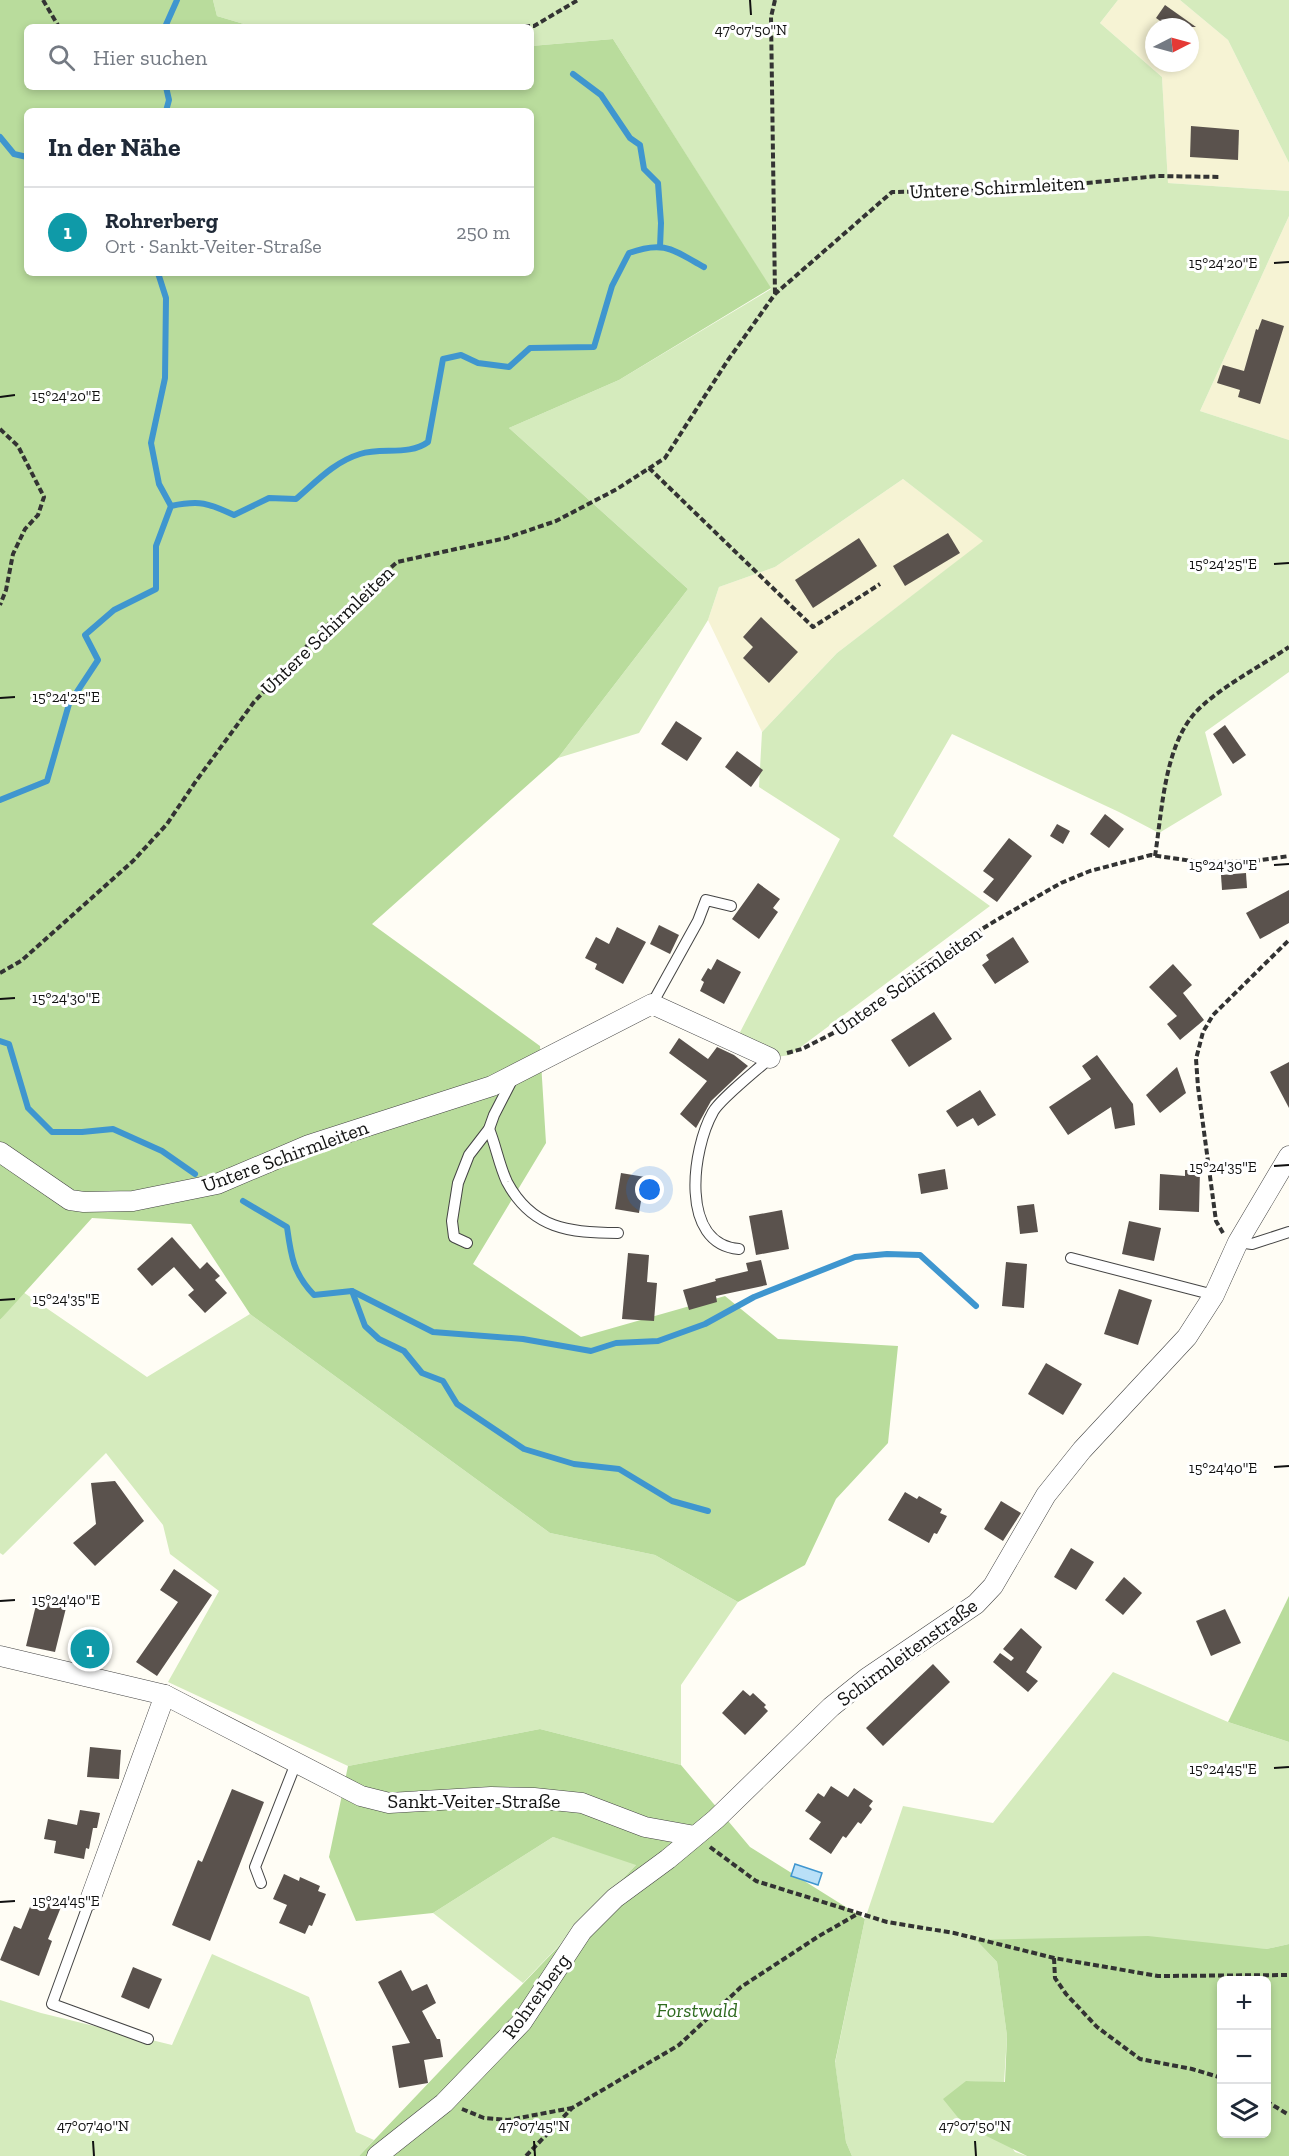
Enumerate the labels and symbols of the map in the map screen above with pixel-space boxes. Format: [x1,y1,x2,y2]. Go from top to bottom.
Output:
north arrow [1145,18,1199,72]
text: 47°07'50"N [715,21,787,39]
street label: Untere Schirmleiten [909,170,1086,204]
text: 15°24'20"E [1189,254,1257,272]
text: 15°24'20"E [32,387,100,405]
text: 15°24'25"E [1189,555,1257,573]
street label: Untere Schirmleiten [256,560,399,700]
text: 15°24'25"E [32,688,100,706]
text: 15°24'30"E [1189,856,1257,874]
street label: Untere Schirmleiten [828,921,986,1041]
text: 15°24'30"E [32,989,100,1007]
street label: Untere Schirmleiten [198,1115,372,1197]
text: 15°24'35"E [1189,1158,1257,1176]
your location [635,1175,664,1204]
text: 15°24'35"E [32,1290,100,1308]
text: 15°24'40"E [1189,1459,1257,1477]
text: 15°24'40"E [32,1591,100,1609]
street label: Schirmleitenstraße [832,1593,982,1711]
pin: 1 [70,1626,110,1672]
text: 15°24'45"E [1189,1760,1257,1778]
street label: Sankt-Veiter-Straße [388,1789,560,1813]
text: 15°24'45"E [32,1892,100,1910]
street label: Rohrerberg [497,1949,575,2043]
park label: Forstwald [656,1998,738,2022]
text: 47°07'40"N [57,2117,129,2135]
text: 47°07'45"N [498,2117,570,2135]
text: 47°07'50"N [939,2117,1011,2135]

